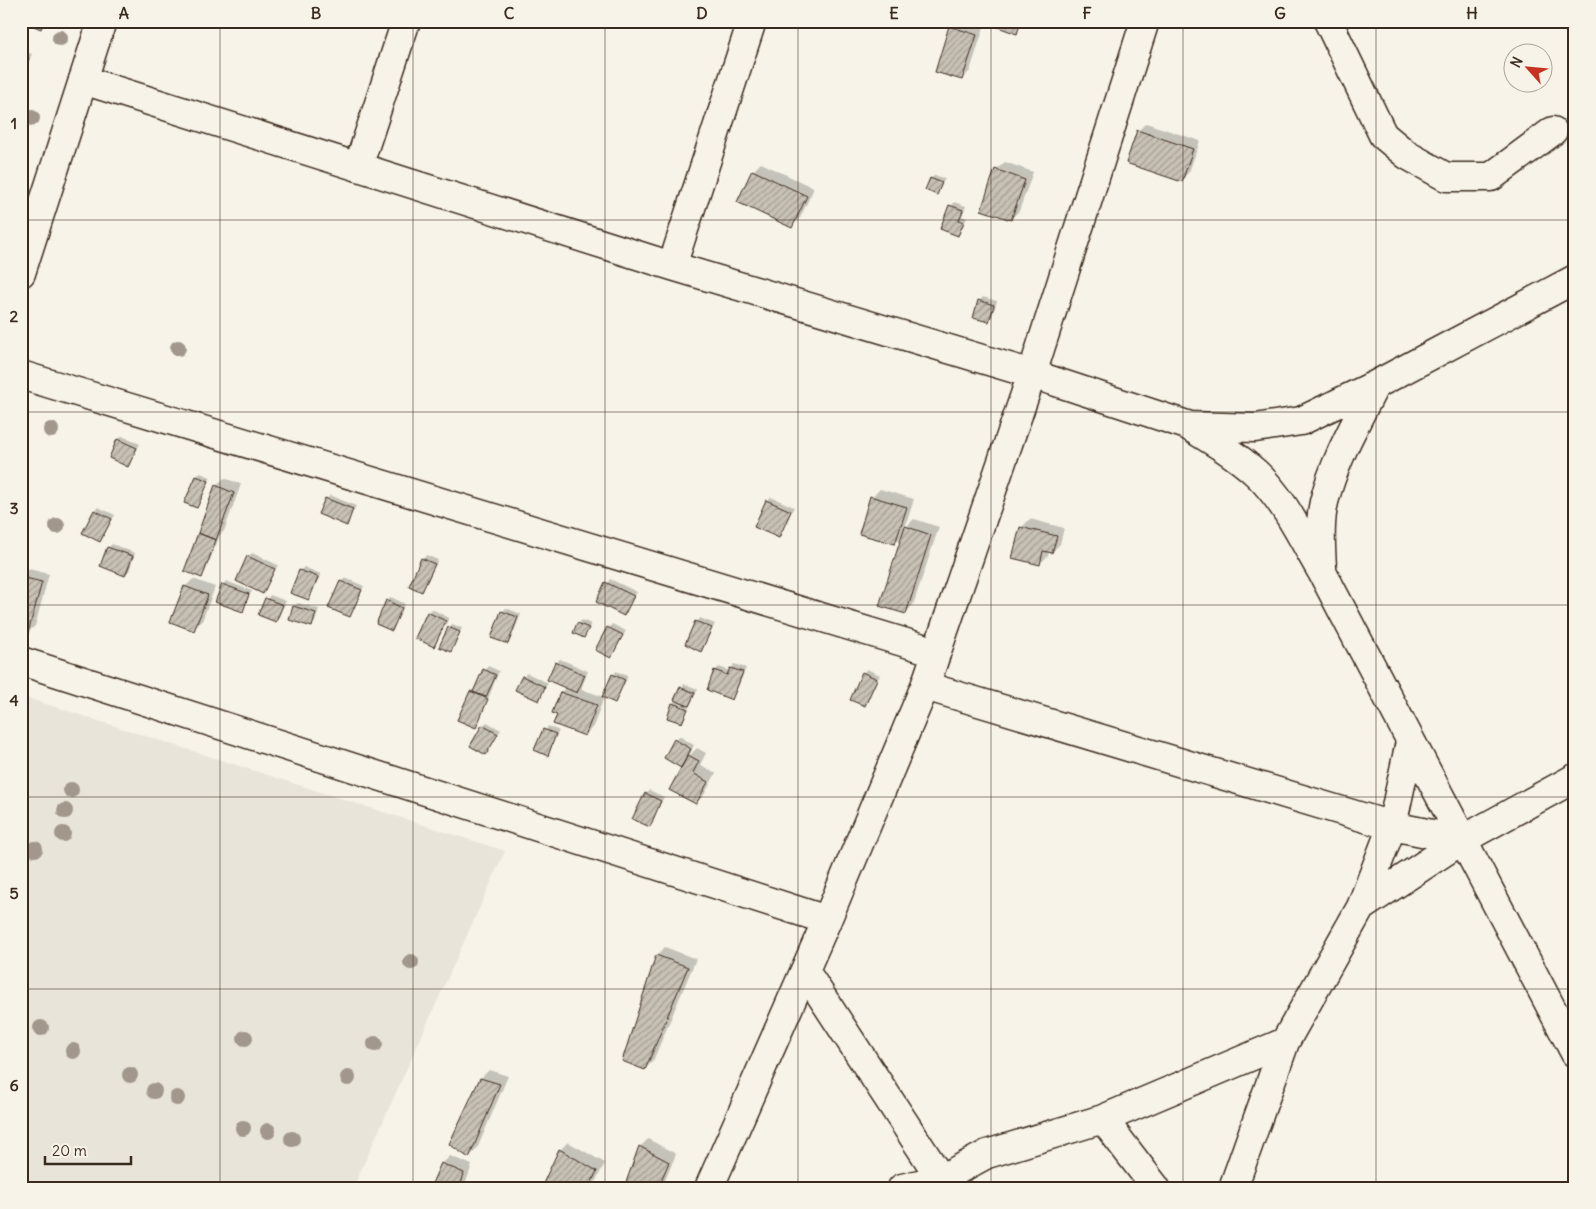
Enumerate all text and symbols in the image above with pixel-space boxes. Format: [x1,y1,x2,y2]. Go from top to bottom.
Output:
text: A [119,3,129,23]
text: B [311,3,322,23]
text: C [504,3,515,23]
text: D [696,3,708,23]
text: E [889,3,899,23]
text: F [1082,3,1092,23]
text: G [1274,3,1286,23]
text: H [1466,3,1478,23]
north arrow [1504,42,1554,92]
text: N [1506,54,1527,70]
text: 1 [11,113,17,133]
text: 2 [10,306,19,326]
text: 3 [9,498,19,518]
text: 4 [9,690,19,710]
text: 5 [9,883,19,903]
text: 6 [9,1075,19,1095]
scale bar [45,1134,131,1166]
text: 20 m [52,1141,87,1160]

